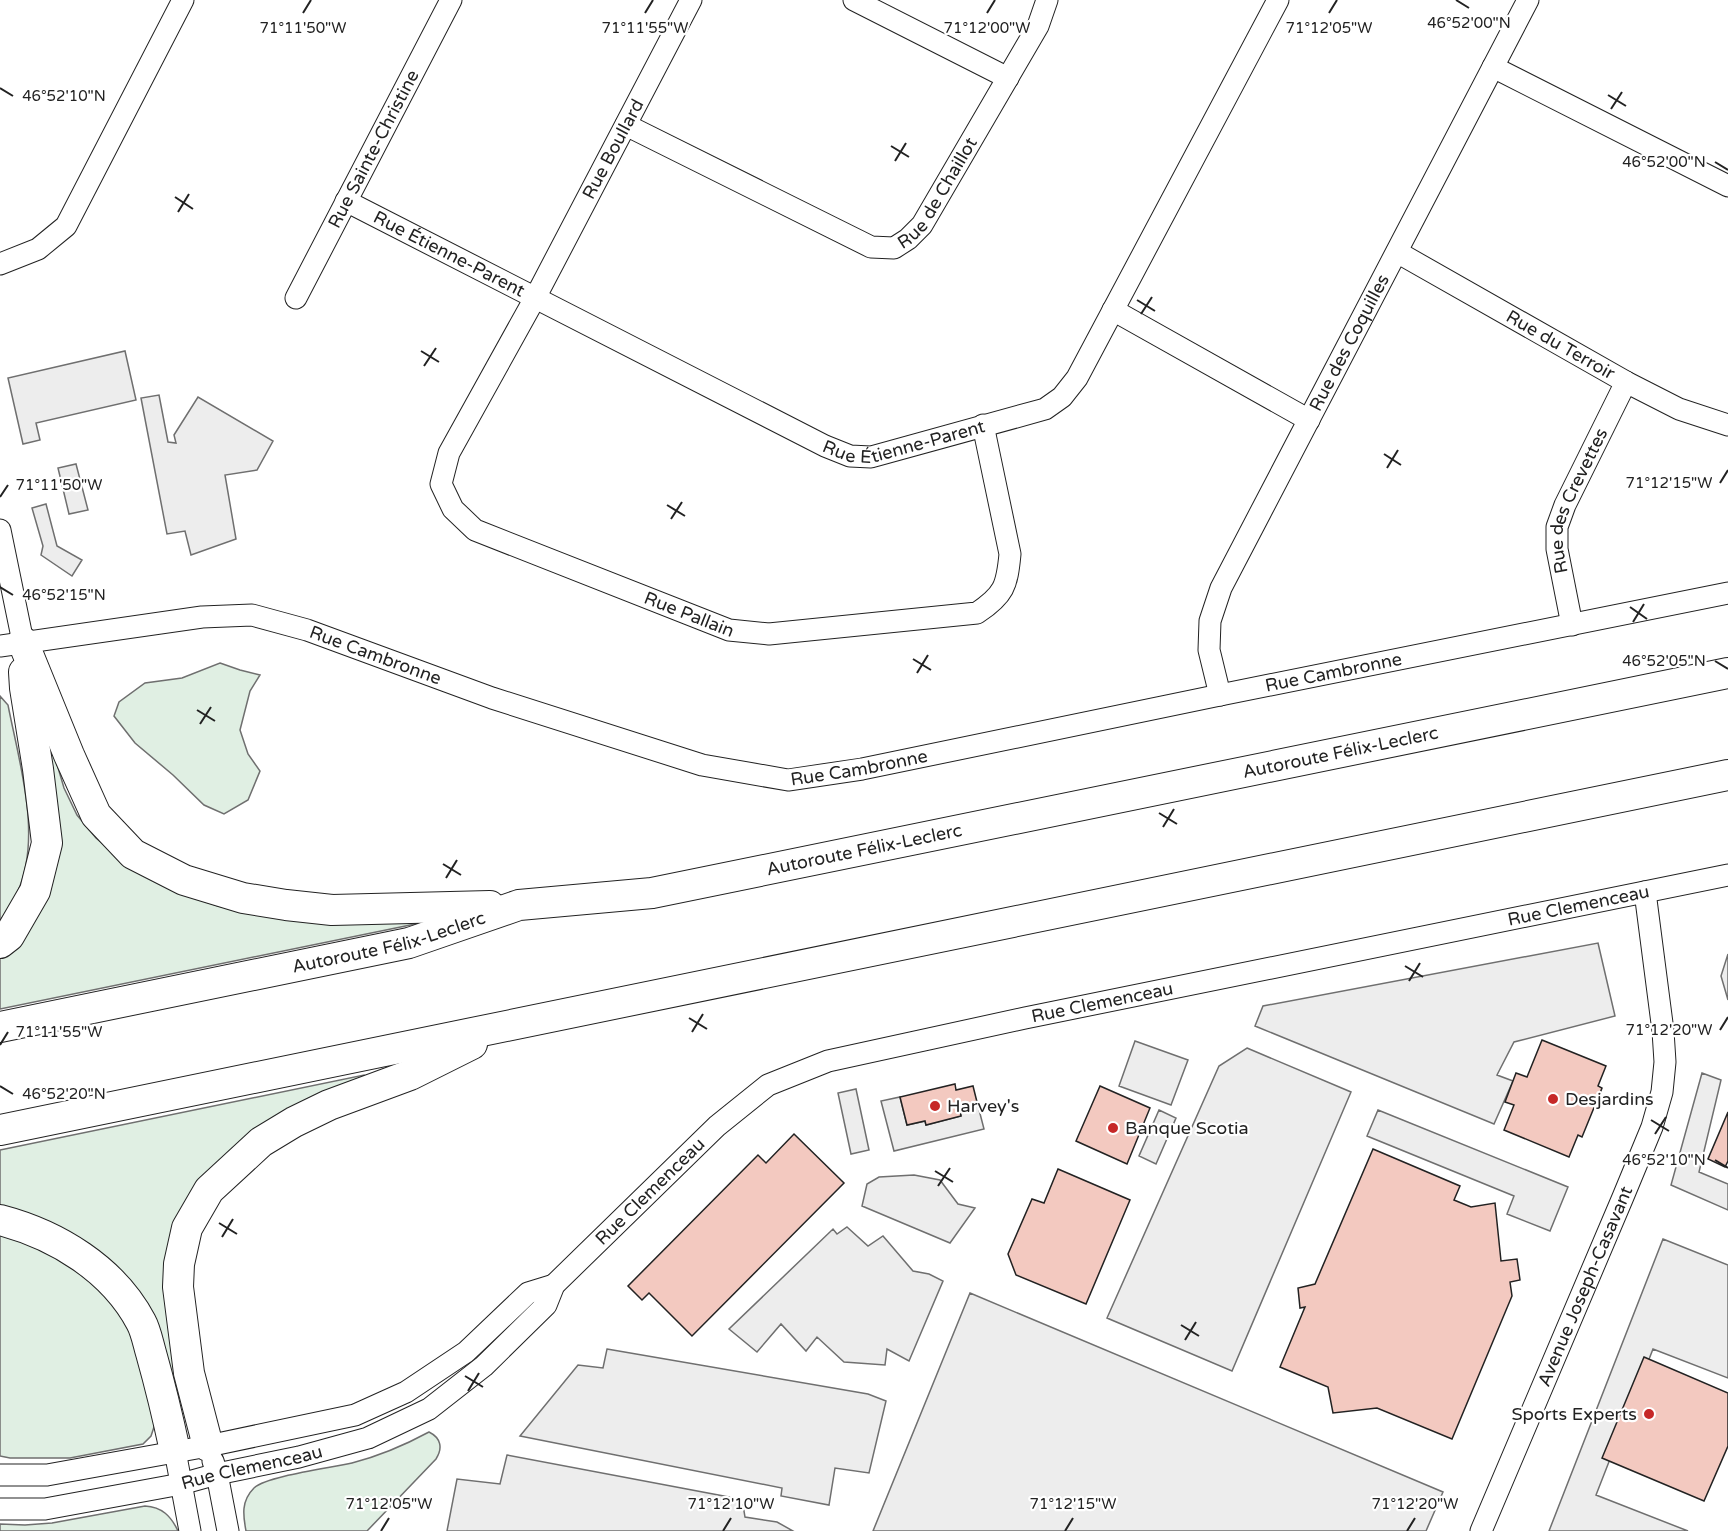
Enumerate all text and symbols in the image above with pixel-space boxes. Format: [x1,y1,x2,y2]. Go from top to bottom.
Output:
text: 46°52'00"N [1427,14,1511,32]
text: 71°11'50"W [260,19,346,37]
text: 71°11'55"W [602,19,688,37]
text: 71°12'00"W [944,19,1030,37]
text: 71°12'05"W [1286,19,1372,37]
street label: Rue Sainte-Christine [323,66,424,232]
text: 46°52'10"N [22,87,106,105]
street label: Rue Boullard [577,95,649,203]
street label: Rue de Chaillot [893,133,982,254]
text: 46°52'00"N [1622,153,1706,171]
street label: Rue Étienne-Parent [370,206,529,302]
street label: Rue des Coquilles [1304,270,1394,415]
street label: Rue du Terroir [1502,305,1619,384]
street label: Rue Étienne-Parent [819,415,987,468]
street label: Rue des Crevettes [1546,424,1612,576]
text: 71°12'15"W [1626,474,1712,492]
text: 71°11'50"W [16,476,102,494]
text: 46°52'15"N [22,586,106,604]
street label: Rue Pallain [641,587,737,642]
street label: Rue Cambronne [306,621,444,689]
street label: Rue Cambronne [1263,648,1404,697]
text: 46°52'05"N [1622,652,1706,670]
street label: Autoroute Félix-Leclerc [1240,722,1440,783]
street label: Rue Cambronne [789,745,930,791]
street label: Autoroute Félix-Leclerc [764,819,964,880]
street label: Rue Clemenceau [1506,880,1651,931]
street label: Autoroute Félix-Leclerc [290,906,488,978]
street label: Rue Clemenceau [1029,977,1175,1027]
text: 71°12'20"W [1626,1021,1712,1039]
text: 71°11'55"W [16,1023,102,1041]
text: 46°52'20"N [22,1085,106,1103]
place label: Desjardins [1565,1088,1654,1110]
marker: Desjardins [1546,1092,1560,1106]
place label: Harvey's [947,1095,1019,1117]
marker: Harvey's [928,1099,942,1113]
place label: Banque Scotia [1125,1117,1249,1139]
marker: Banque Scotia [1106,1121,1120,1135]
street label: Rue Clemenceau [591,1133,709,1250]
text: 46°52'10"N [1622,1151,1706,1169]
street label: Avenue Joseph-Casavant [1533,1183,1637,1390]
place label: Sports Experts [1511,1403,1637,1425]
marker: Sports Experts [1642,1407,1656,1421]
street label: Rue Clemenceau [179,1440,325,1494]
text: 71°12'05"W [346,1495,432,1513]
text: 71°12'10"W [688,1495,774,1513]
text: 71°12'15"W [1030,1495,1116,1513]
text: 71°12'20"W [1372,1495,1458,1513]

